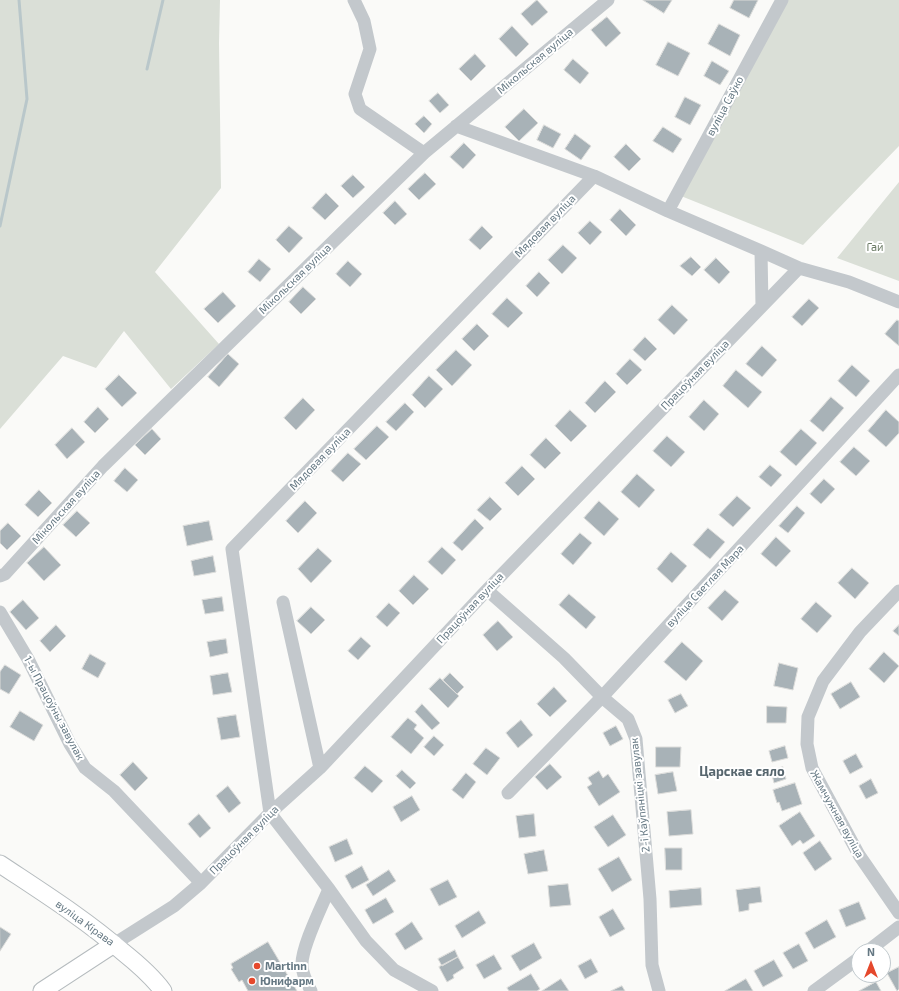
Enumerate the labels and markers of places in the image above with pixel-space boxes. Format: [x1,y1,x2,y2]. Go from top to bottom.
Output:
place label: Martinn [265,959,307,973]
marker: Martinn [252,961,262,971]
place label: Юнифарм [260,974,314,988]
marker: Юнифарм [247,976,257,986]

